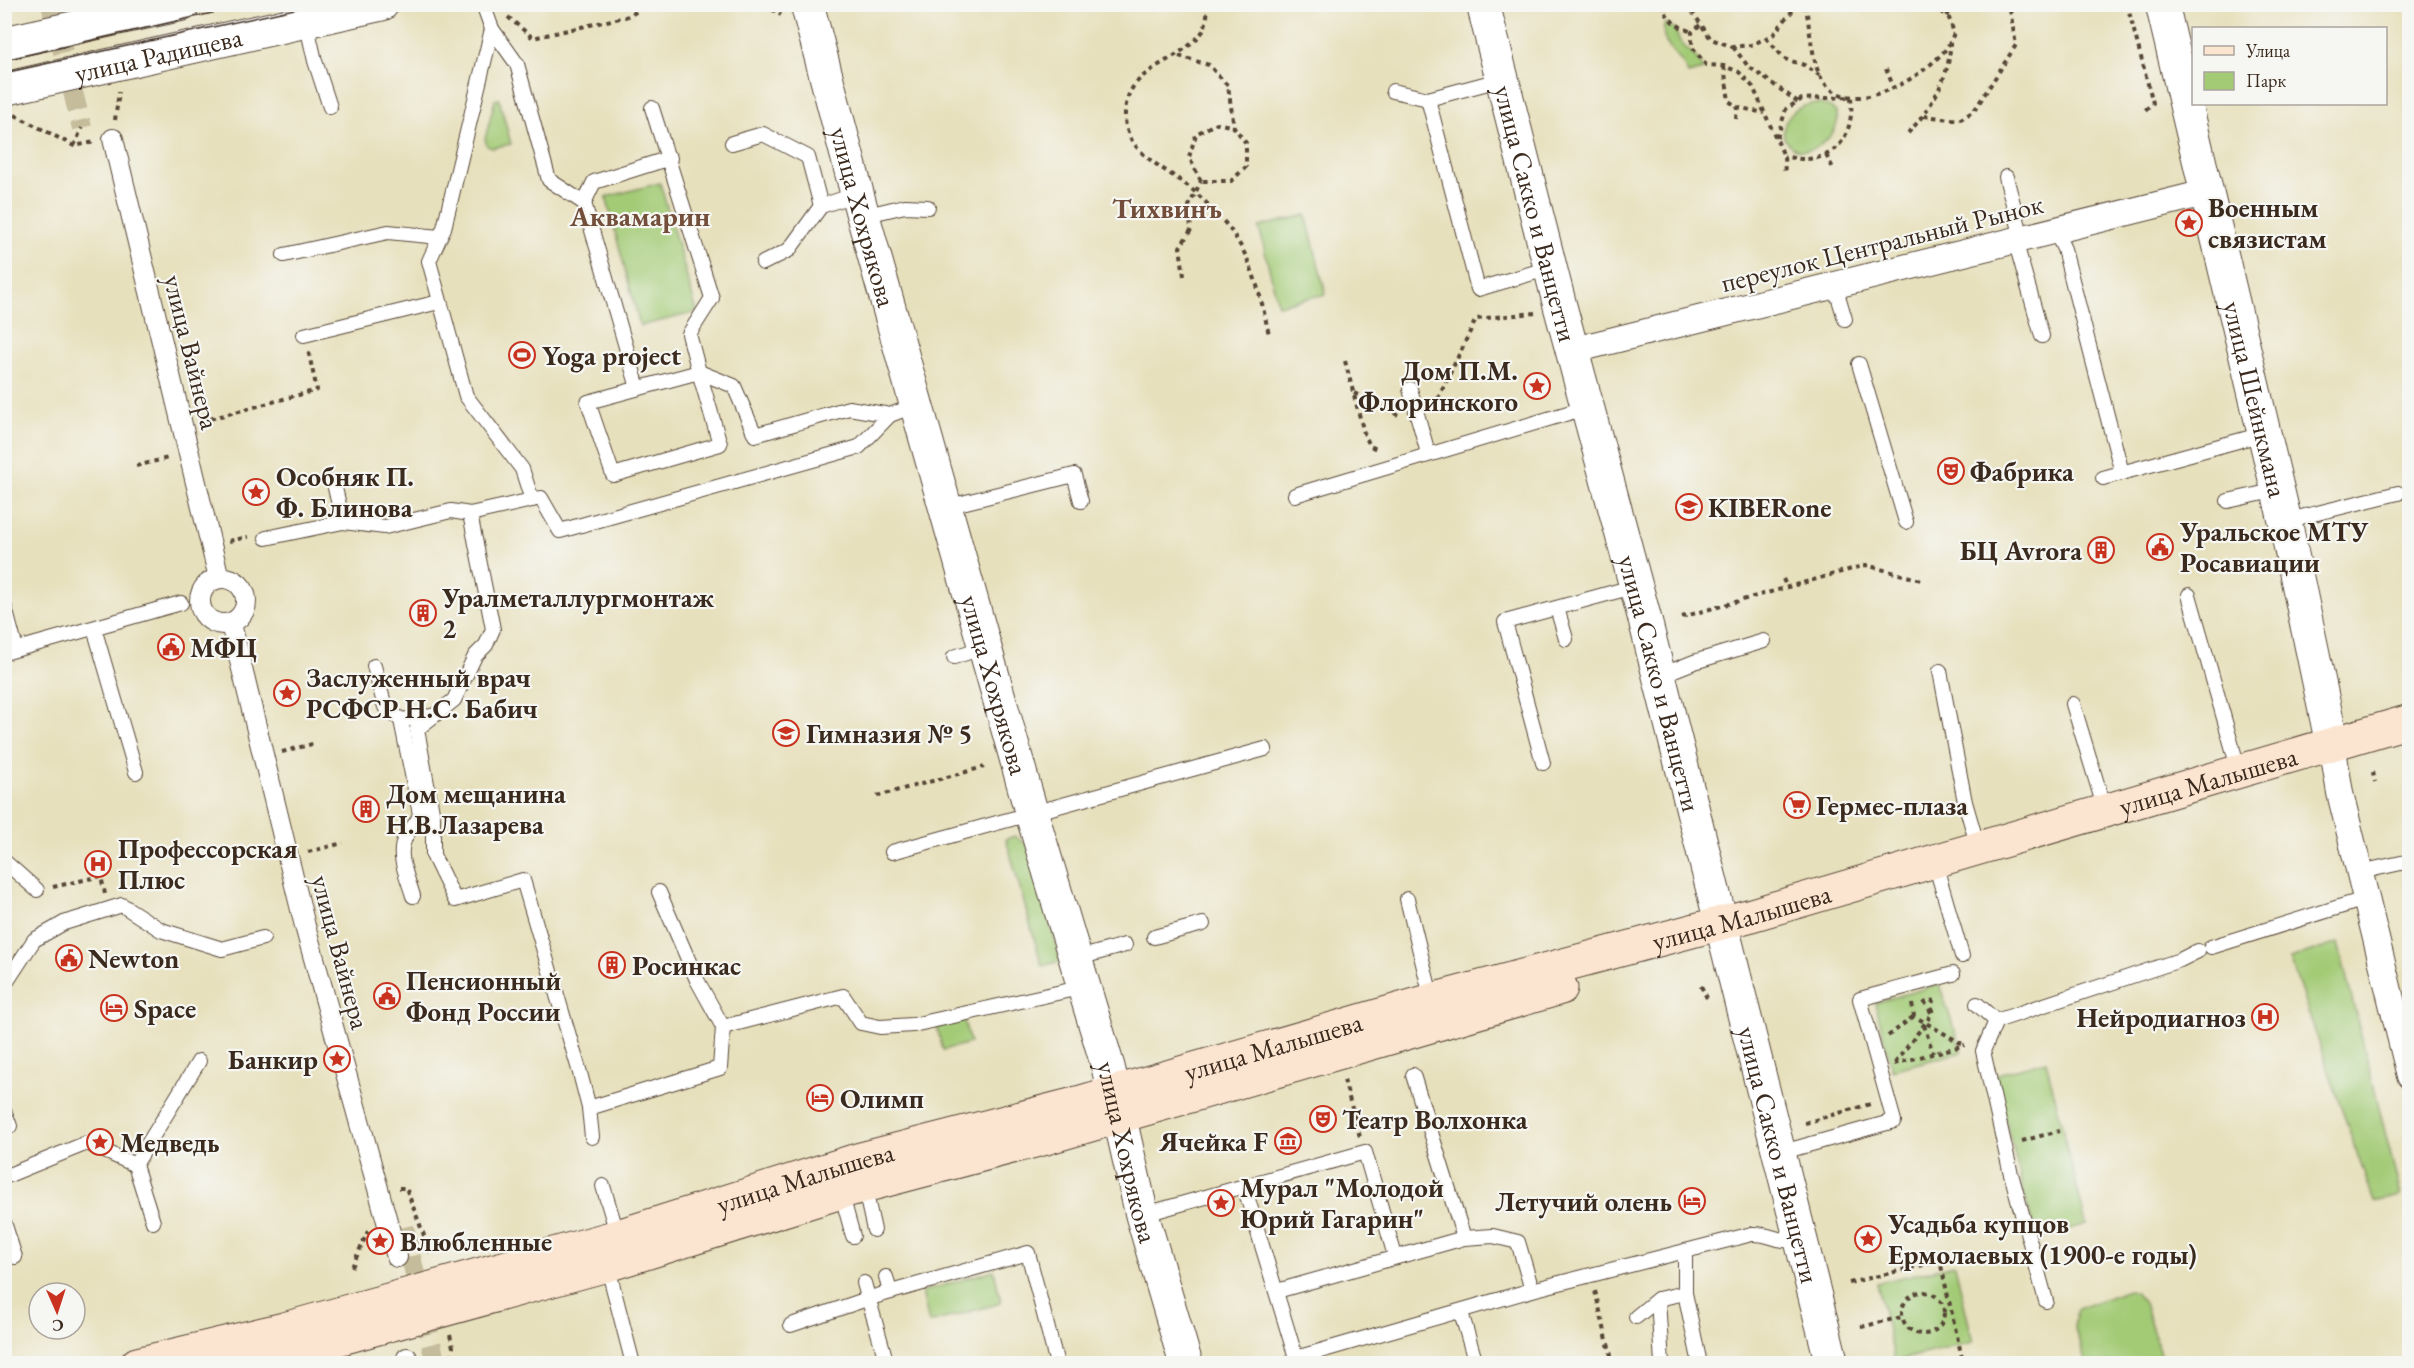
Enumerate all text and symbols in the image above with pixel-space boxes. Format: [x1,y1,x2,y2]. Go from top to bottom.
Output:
street label: улица Радищева [71,18,246,90]
legend [2192,27,2387,105]
text: Улица [2245,39,2291,62]
text: Парк [2246,69,2286,92]
street label: улица Сакко и Ванцетти [1487,81,1586,346]
street label: улица Хохрякова [823,123,905,311]
street label: переулок Центральный Рынок [1717,186,2047,300]
district label: Тихвинъ [1112,190,1222,226]
place label: Военным связистам [2208,190,2327,256]
district label: Аквамарин [569,198,710,234]
place icon: Военным связистам [2174,208,2204,238]
street label: улица Вайнера [156,271,228,433]
street label: улица Шейнкмана [2216,297,2296,501]
place label: Yoga projeсt [542,338,681,373]
sports icon: Yoga projeсt [507,340,537,370]
place label: Дом П.М. Флоринского [1358,353,1518,419]
place icon: Дом П.М. Флоринского [1522,371,1552,401]
place label: Фабрика [1970,454,2074,489]
theatre icon: Фабрика [1936,456,1966,486]
place label: Особняк П. Ф. Блинова [276,459,414,525]
place icon: Особняк П. Ф. Блинова [241,477,271,507]
place label: KIBERone [1708,490,1832,525]
school or university icon: KIBERone [1674,492,1704,522]
place label: Уральское МТУ Росавиации [2179,514,2369,580]
public building icon: Уральское МТУ Росавиации [2145,532,2175,562]
place label: БЦ Avrora [1960,533,2082,568]
building icon: БЦ Avrora [2086,535,2116,565]
street label: улица Сакко и Ванцетти [1611,551,1710,815]
place label: Уралметаллургмонтаж 2 [441,580,714,646]
street label: улица Хохрякова [953,590,1037,779]
building icon: Уралметаллургмонтаж 2 [408,598,438,628]
place label: МФЦ [190,630,257,665]
public building icon: МФЦ [156,632,186,662]
place label: Заслуженный врач РСФСР Н.С. Бабич [306,660,538,726]
place icon: Заслуженный врач РСФСР Н.С. Бабич [272,678,302,708]
place label: Гимназия № 5 [806,716,973,751]
school or university icon: Гимназия № 5 [771,718,801,748]
street label: улица Малышева [2115,738,2301,823]
place label: Дом мещанина Н.В.Лазарева [386,776,566,842]
place label: Гермес-плаза [1816,788,1968,823]
supermarket icon: Гермес-плаза [1782,790,1812,820]
building icon: Дом мещанина Н.В.Лазарева [351,794,381,824]
place label: Профессорская Плюс [118,831,298,897]
hospital icon: Профессорская Плюс [83,849,113,879]
street label: улица Вайнера [304,871,378,1033]
street label: улица Малышева [1648,875,1835,958]
place label: Newton [88,941,179,976]
public building icon: Newton [54,943,84,973]
place label: Росинкас [632,948,741,983]
building icon: Росинкас [597,950,627,980]
place label: Пенсионный Фонд России [406,963,561,1029]
public building icon: Пенсионный Фонд России [372,981,402,1011]
place label: Space [134,991,196,1026]
hotel icon: Space [99,993,129,1023]
place label: Нейродиагноз [2076,1000,2246,1035]
hospital icon: Нейродиагноз [2250,1002,2280,1032]
street label: улица Малышева [1180,1004,1367,1089]
street label: улица Сакко и Ванцетти [1730,1022,1828,1287]
place label: Банкир [228,1042,318,1077]
place icon: Банкир [322,1044,352,1074]
street label: улица Хохрякова [1090,1058,1167,1247]
place label: Олимп [840,1081,924,1116]
hotel icon: Олимп [805,1083,835,1113]
place label: Театр Волхонка [1342,1102,1528,1137]
theatre icon: Театр Волхонка [1308,1104,1338,1134]
place label: Ячейка F [1158,1124,1268,1159]
place label: Медведь [120,1125,220,1160]
museum icon: Ячейка F [1273,1126,1303,1156]
place icon: Медведь [85,1127,115,1157]
street label: улица Малышева [712,1134,898,1221]
place label: Мурал "Молодой Юрий Гагарин" [1240,1170,1444,1236]
place label: Летучий олень [1495,1184,1672,1219]
hotel icon: Летучий олень [1677,1186,1707,1216]
place icon: Мурал "Молодой Юрий Гагарин" [1206,1188,1236,1218]
place label: Усадьба купцов Ермолаевых (1900-е годы) [1887,1206,2197,1272]
place label: Влюбленные [400,1224,552,1259]
place icon: Усадьба купцов Ермолаевых (1900-е годы) [1853,1224,1883,1254]
place icon: Влюбленные [365,1226,395,1256]
north arrow [27,1281,87,1341]
text: С [52,1315,64,1336]

